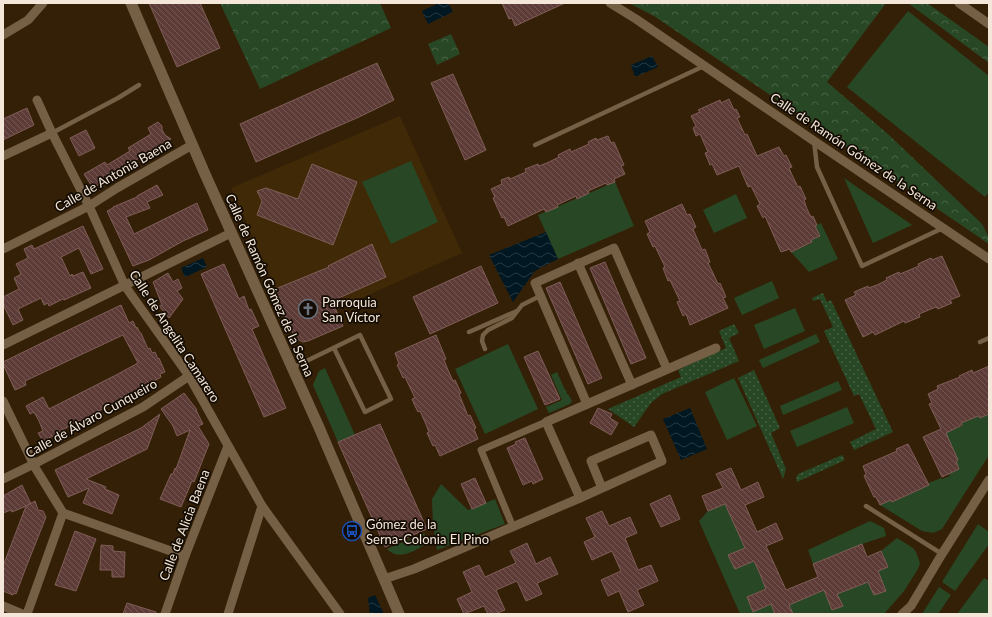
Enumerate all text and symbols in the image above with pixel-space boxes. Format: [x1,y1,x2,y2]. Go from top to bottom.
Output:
street label: Calle de Ramón Gómez de la Serna [767,89,941,213]
street label: Calle de Antonia Baena [52,135,174,215]
street label: Calle de Ramón Gómez de la Serna [222,191,318,379]
street label: Calle de Angelita Camarero [126,267,224,405]
place label: Parroquia San Víctor [322,294,380,325]
church icon: Parroquia San Víctor [297,298,319,320]
street label: Calle de Álvaro Cunqueiro [22,375,160,461]
street label: Calle de Alicia Baena [155,467,213,583]
place label: Gómez de la Serna-Colonia El Pino [366,516,489,547]
bus stop icon: Gómez de la Serna-Colonia El Pino [341,520,363,542]

